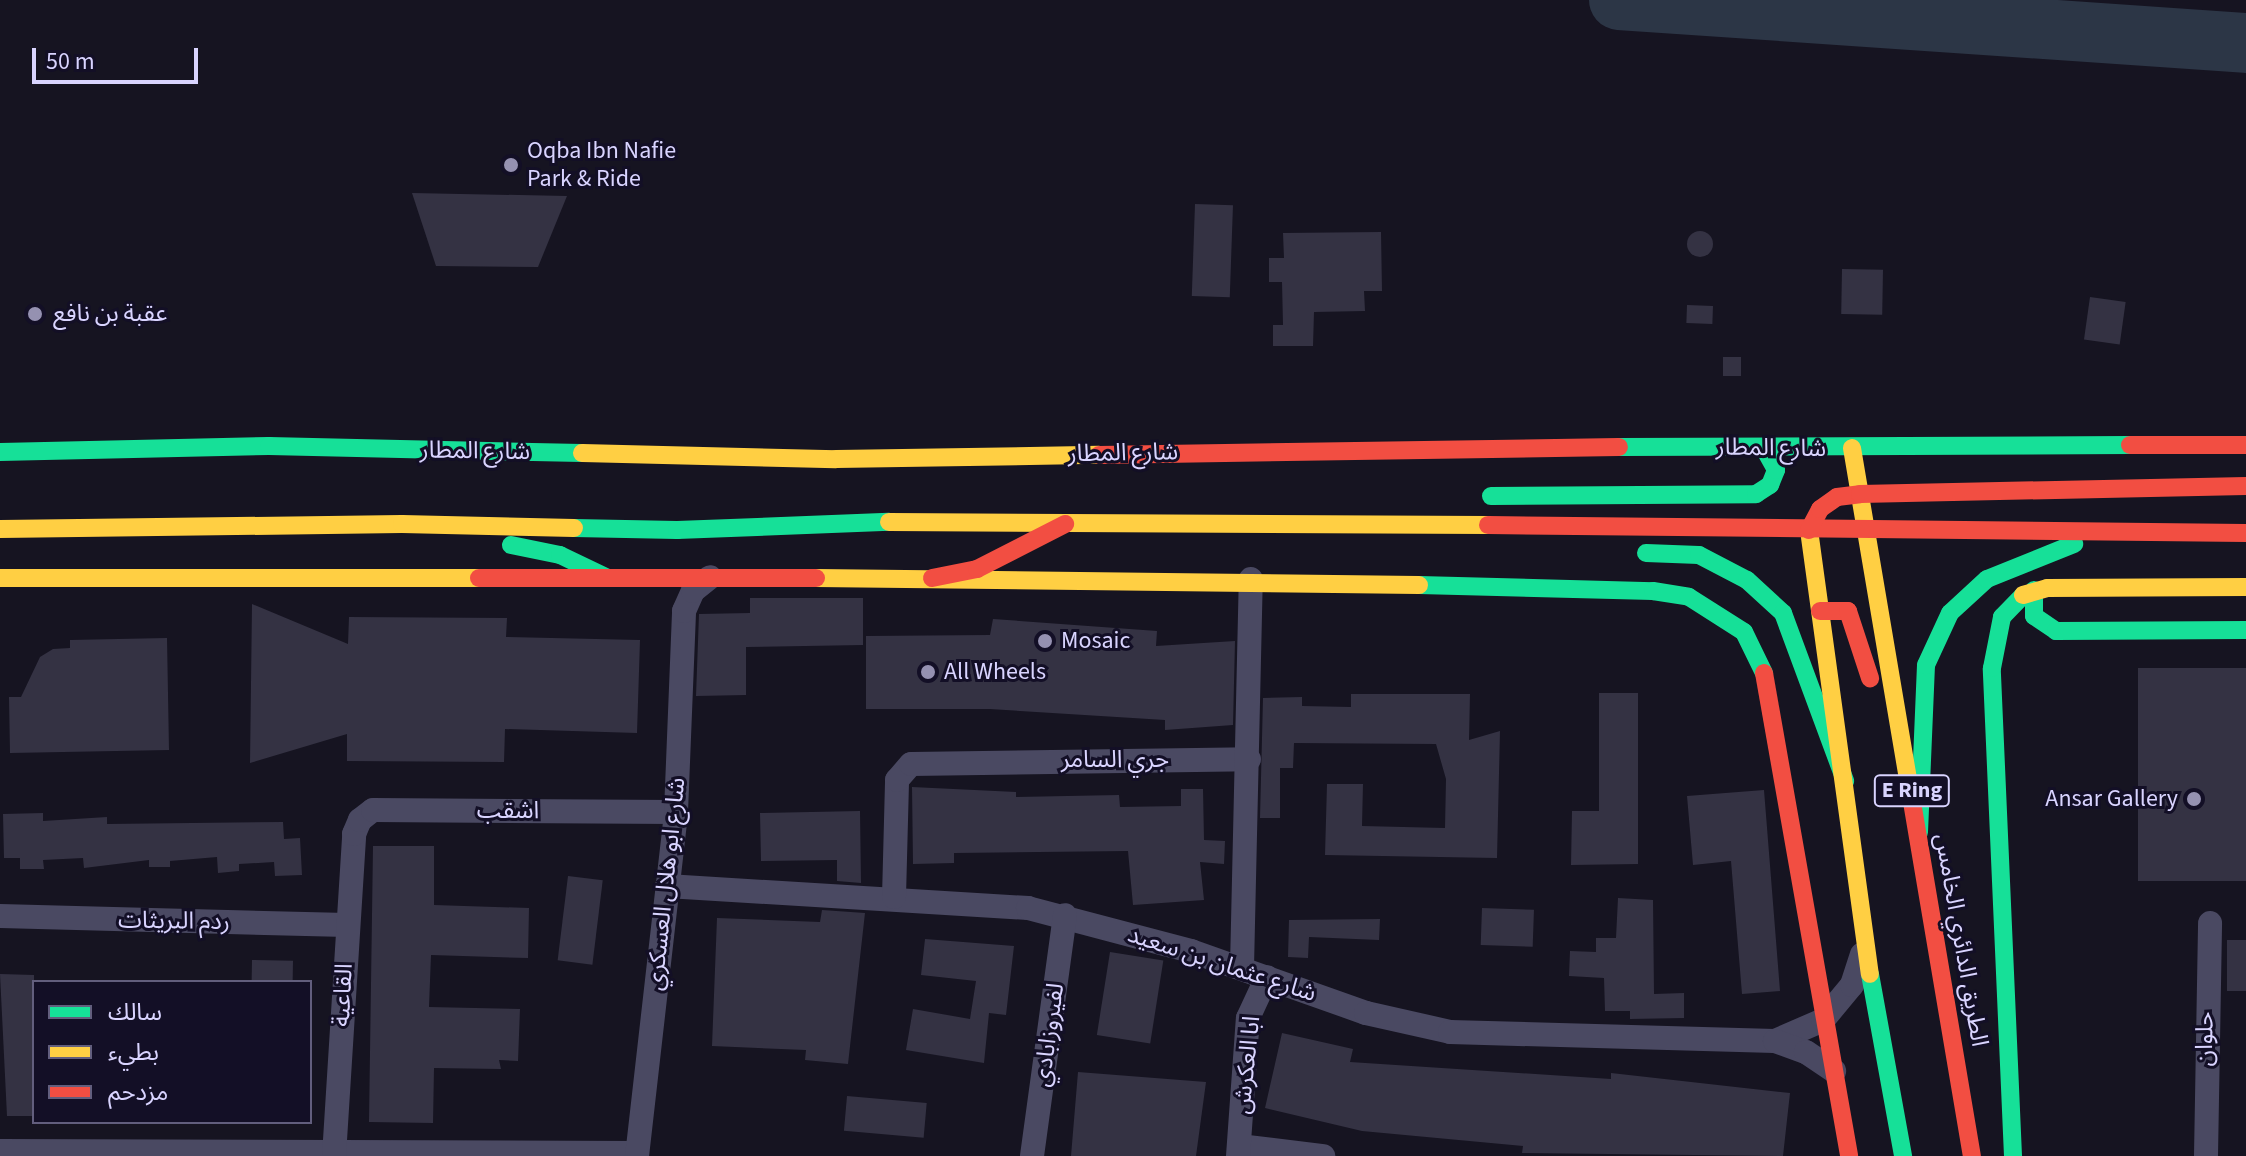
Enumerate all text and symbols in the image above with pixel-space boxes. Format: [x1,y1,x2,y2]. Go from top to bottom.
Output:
scale bar [36,32,202,82]
text: 50 m [46,44,95,79]
place label: Oqba Ibn Nafie Park & Ride [527,137,676,193]
marker: Oqba Ibn Nafie Park & Ride [502,156,520,174]
place label: عقبة بن نافع [53,300,167,328]
marker: عقبة بن نافع [24,303,46,325]
street label: شارع المطار [1716,433,1826,463]
street label: شارع المطار [420,436,530,466]
street label: شارع المطار [1068,438,1178,468]
place label: Mosaic [1061,627,1130,655]
marker: Mosaic [1036,632,1054,650]
place label: All Wheels [944,658,1046,686]
marker: All Wheels [919,663,937,681]
street label: جري السامر [1061,746,1169,774]
road number: E Ring [1872,773,1952,809]
street label: شارع ابو هلال العسكري [640,776,692,992]
place label: Ansar Gallery [2045,785,2178,813]
marker: Ansar Gallery [2185,790,2203,808]
street label: اشقب [477,797,539,825]
street label: الطريق الدائري الخامس [1928,831,1994,1049]
street label: ردم البريثات [118,906,230,936]
street label: شارع عثمان بن سعيد [1124,920,1320,1008]
street label: القاعية [327,963,359,1027]
legend [32,980,312,1124]
street label: لفيروزابادي [1027,981,1071,1089]
text: سالك [108,995,162,1030]
street label: حلوان [2190,1011,2220,1067]
street label: ابا العكرش [1228,1015,1266,1115]
text: بطيء [108,1035,159,1070]
text: مزدحم [108,1075,168,1110]

